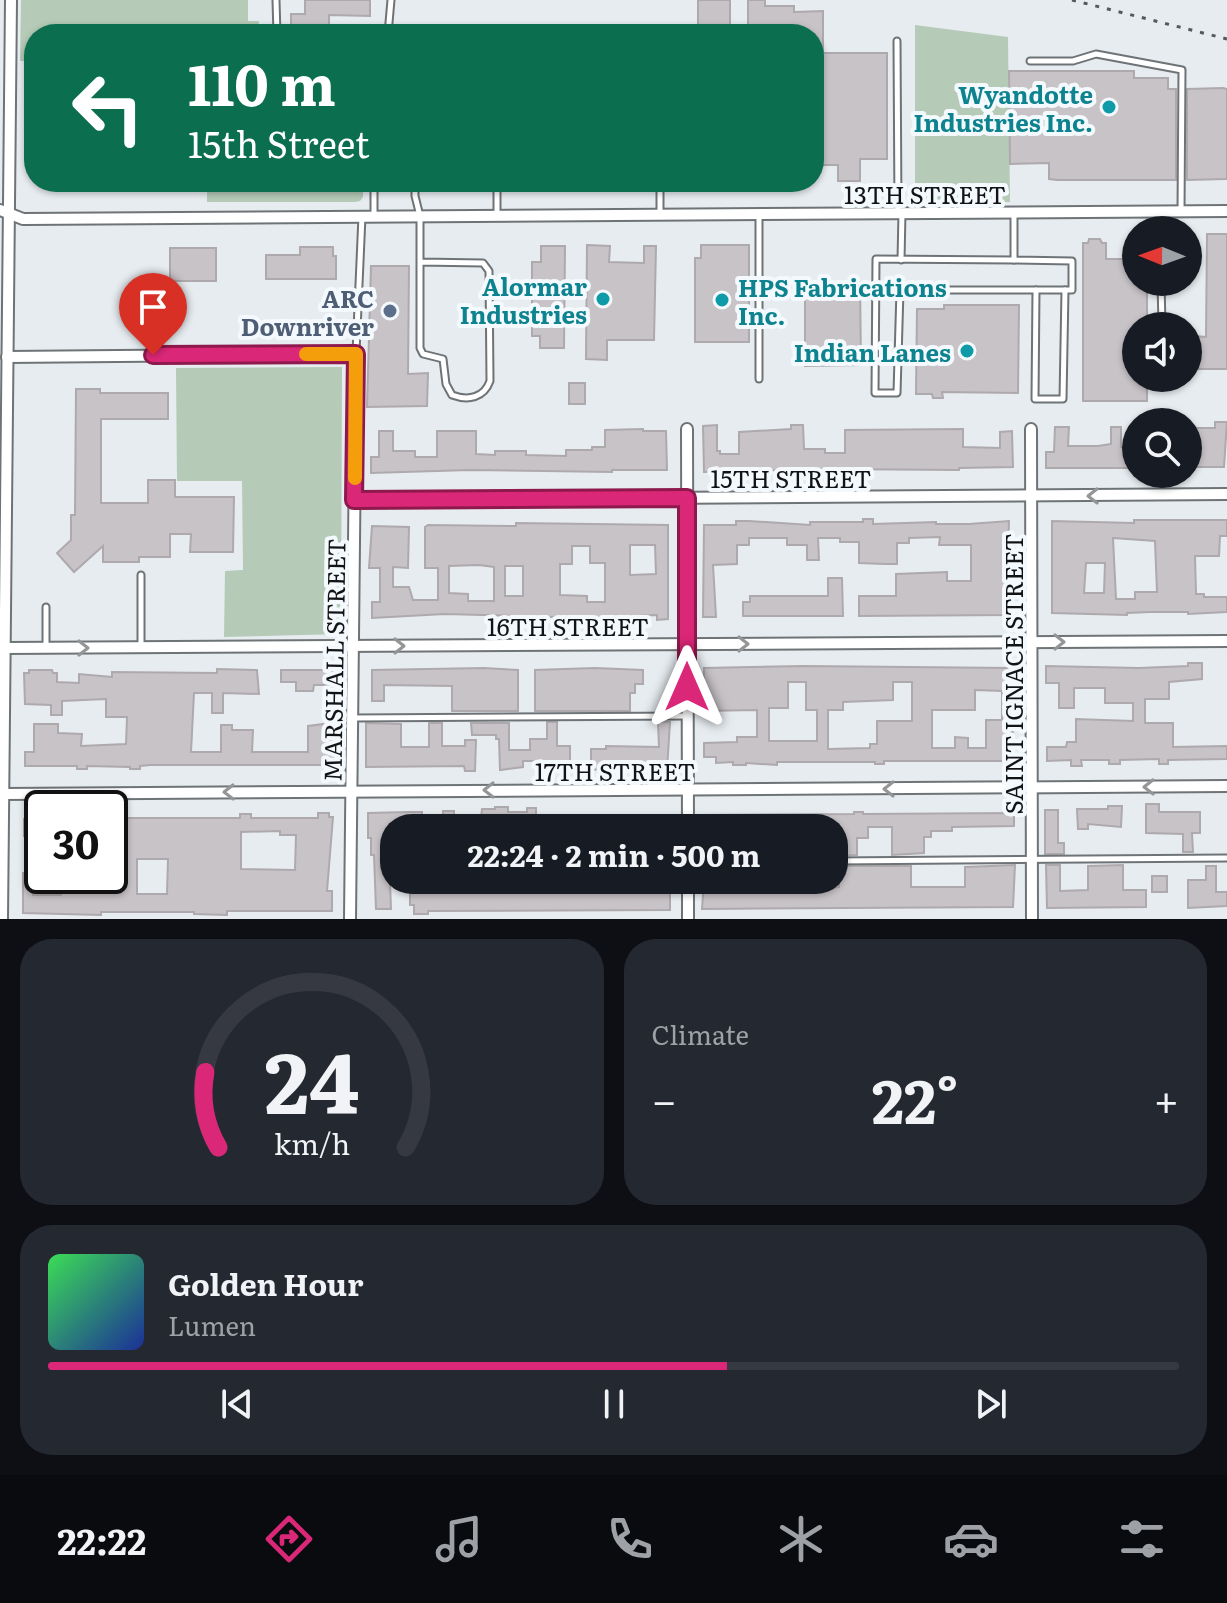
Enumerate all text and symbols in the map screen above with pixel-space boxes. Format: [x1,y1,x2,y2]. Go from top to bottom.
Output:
text: 110 m [188,40,336,123]
icon: left [56,56,160,160]
place label: Wyandotte Industries Inc. [913,76,1093,139]
marker: Wyandotte Industries Inc. [1100,98,1118,116]
text: 15th Street [188,116,370,169]
street label: 13TH STREET [844,176,1006,211]
north arrow [1122,216,1202,296]
map controls [1122,216,1202,488]
place label: Alormar Industries [460,268,587,331]
place label: HPS Fabrications Inc. [738,269,947,332]
pin [119,273,187,355]
place label: ARC Downriver [241,280,374,343]
icon: arrive [131,285,175,329]
marker: Alormar Industries [594,290,612,308]
marker: HPS Fabrications Inc. [713,291,731,309]
marker: ARC Downriver [381,302,399,320]
button: sound [1122,312,1202,392]
place label: Indian Lanes [794,334,951,369]
marker: Indian Lanes [958,342,976,360]
button: search [1122,408,1202,488]
street label: 15TH STREET [710,460,872,495]
one-way arrow [1086,487,1099,505]
street label: SAINT IGNACE STREET [995,533,1030,815]
street label: MARSHALL STREET [313,538,353,782]
street label: 16TH STREET [487,608,649,643]
one-way arrow [1053,633,1066,651]
one-way arrow [737,635,750,653]
one-way arrow [393,637,406,655]
one-way arrow [77,639,90,657]
position arrow [645,645,729,729]
street label: 17TH STREET [535,753,695,788]
one-way arrow [1142,778,1155,796]
one-way arrow [882,780,895,798]
one-way arrow [482,782,495,799]
one-way arrow [222,784,235,801]
speed limit sign: 30 [24,790,128,894]
text: 22:24 · 2 min · 500 m [468,832,760,876]
text: Climate [652,1014,749,1053]
text: 24 [264,1016,359,1140]
text: 22° [872,1053,959,1142]
text: − [652,1065,677,1131]
text: + [1153,1065,1179,1131]
text: km/h [274,1121,350,1164]
text: Golden Hour [168,1261,363,1305]
text: Lumen [168,1305,256,1344]
icon: previous [215,1382,259,1426]
icon: pause [592,1382,636,1426]
icon: next [969,1382,1013,1426]
icon: directions [261,1511,317,1567]
icon: music [431,1511,487,1567]
icon: phone [602,1511,658,1567]
icon: climate [773,1511,829,1567]
icon: car [943,1511,999,1567]
icon: filters [1114,1511,1170,1567]
text: 22:22 [57,1513,146,1566]

